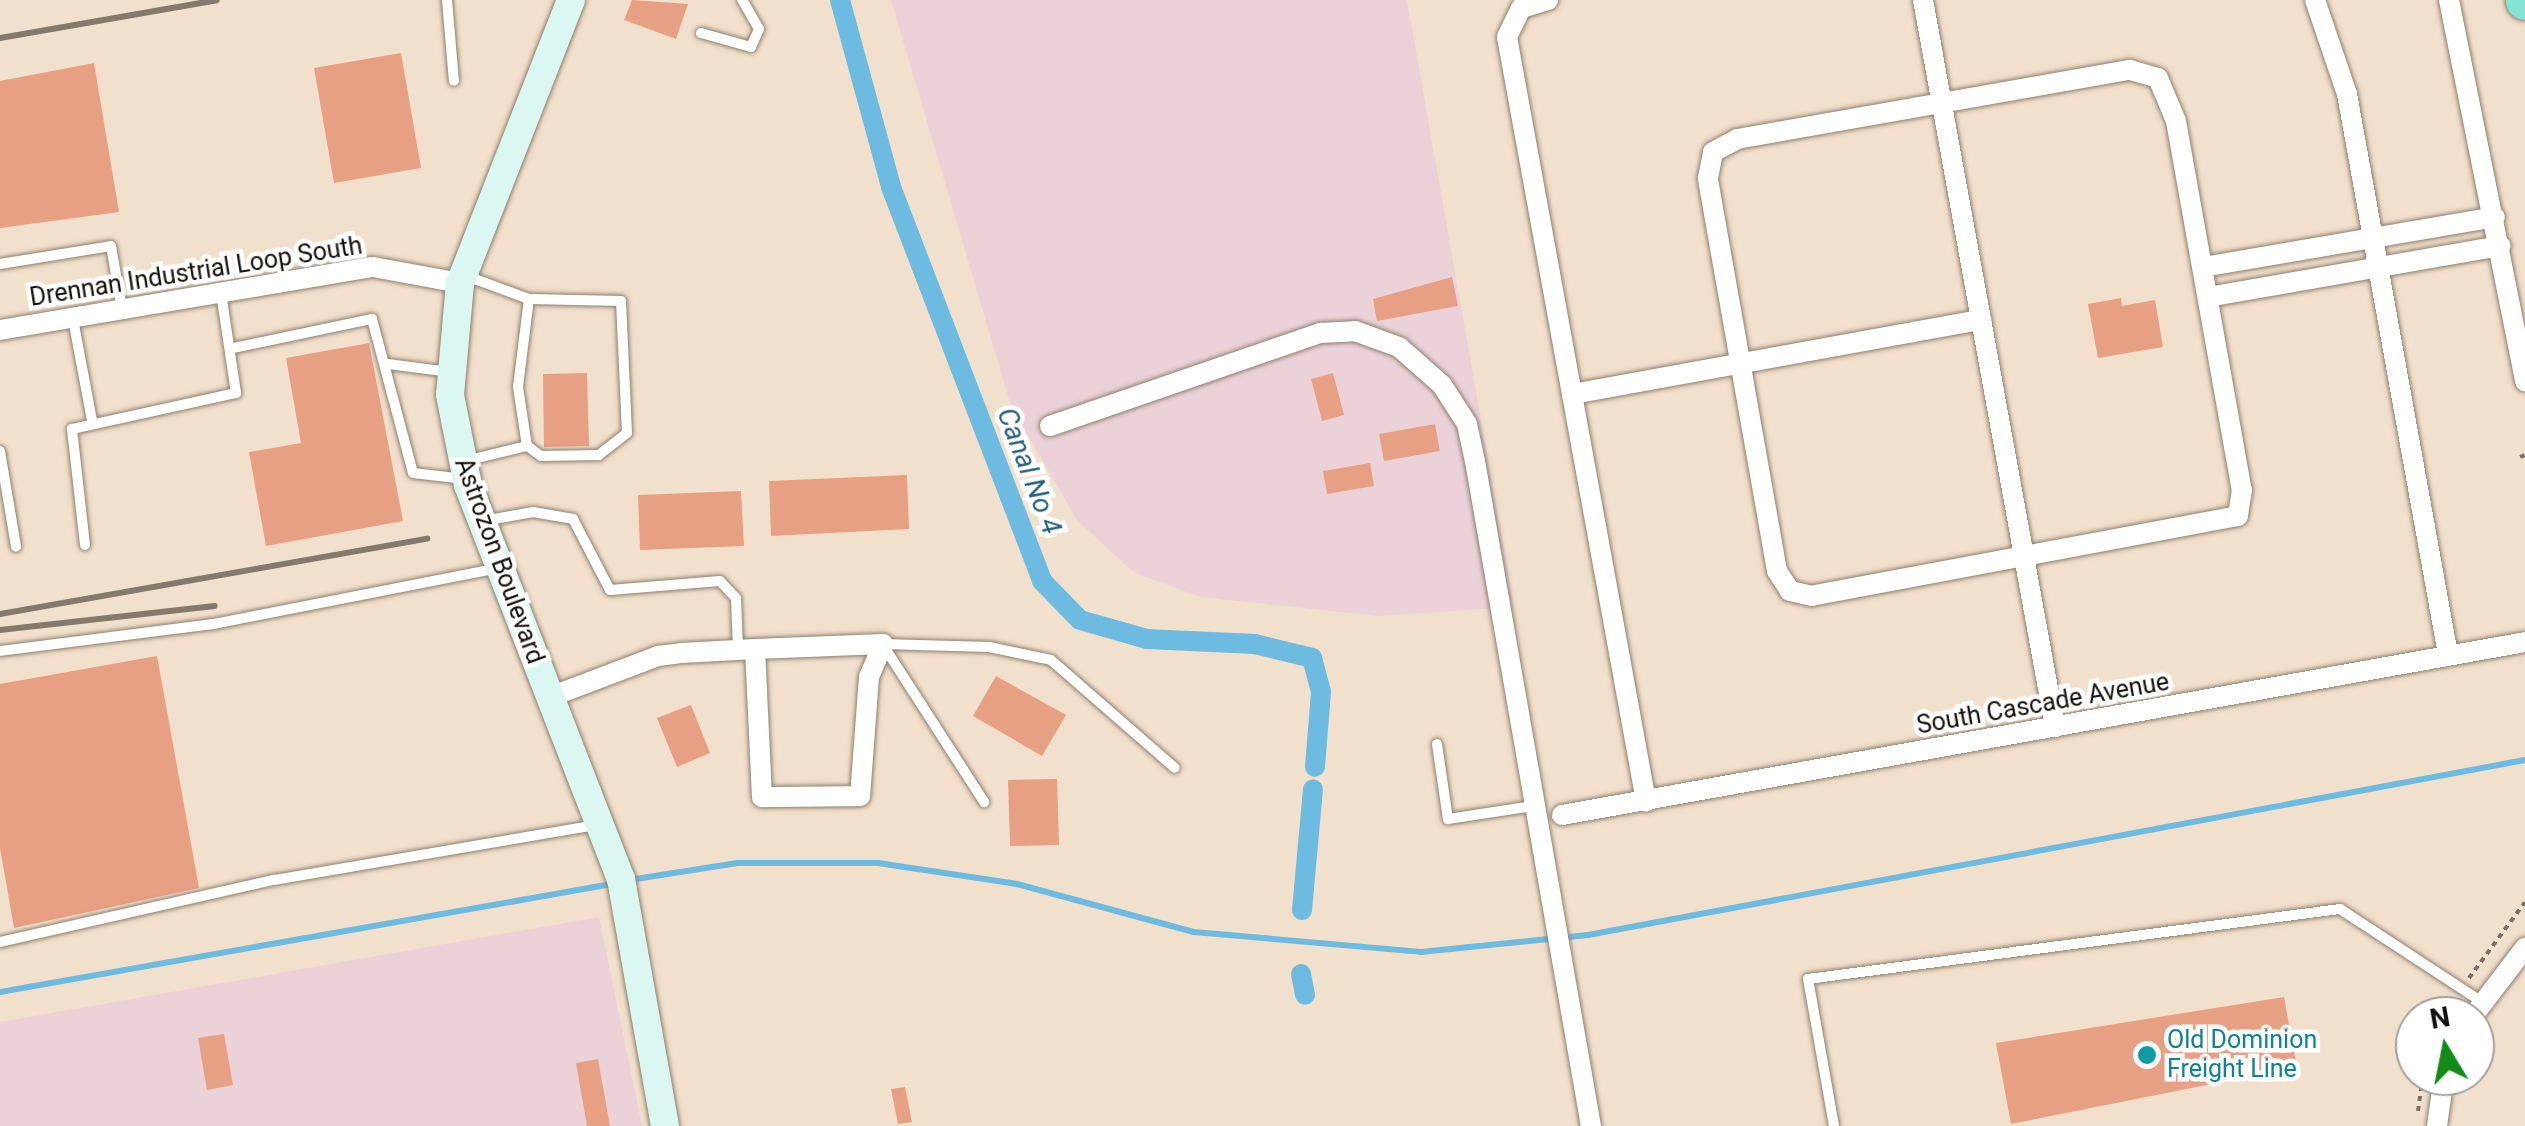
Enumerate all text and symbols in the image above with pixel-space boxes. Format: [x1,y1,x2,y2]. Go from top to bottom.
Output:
street label: Drennan Industrial Loop South [28,231,364,313]
water label: Canal No 4 [990,403,1068,539]
street label: Astrozon Boulevard [448,454,550,668]
street label: South Cascade Avenue [1914,667,2172,741]
north arrow [2395,996,2495,1096]
text: N [2427,1000,2453,1036]
place label: Old Dominion Freight Line [2167,1026,2317,1085]
marker: Old Dominion Freight Line [2136,1044,2158,1066]

